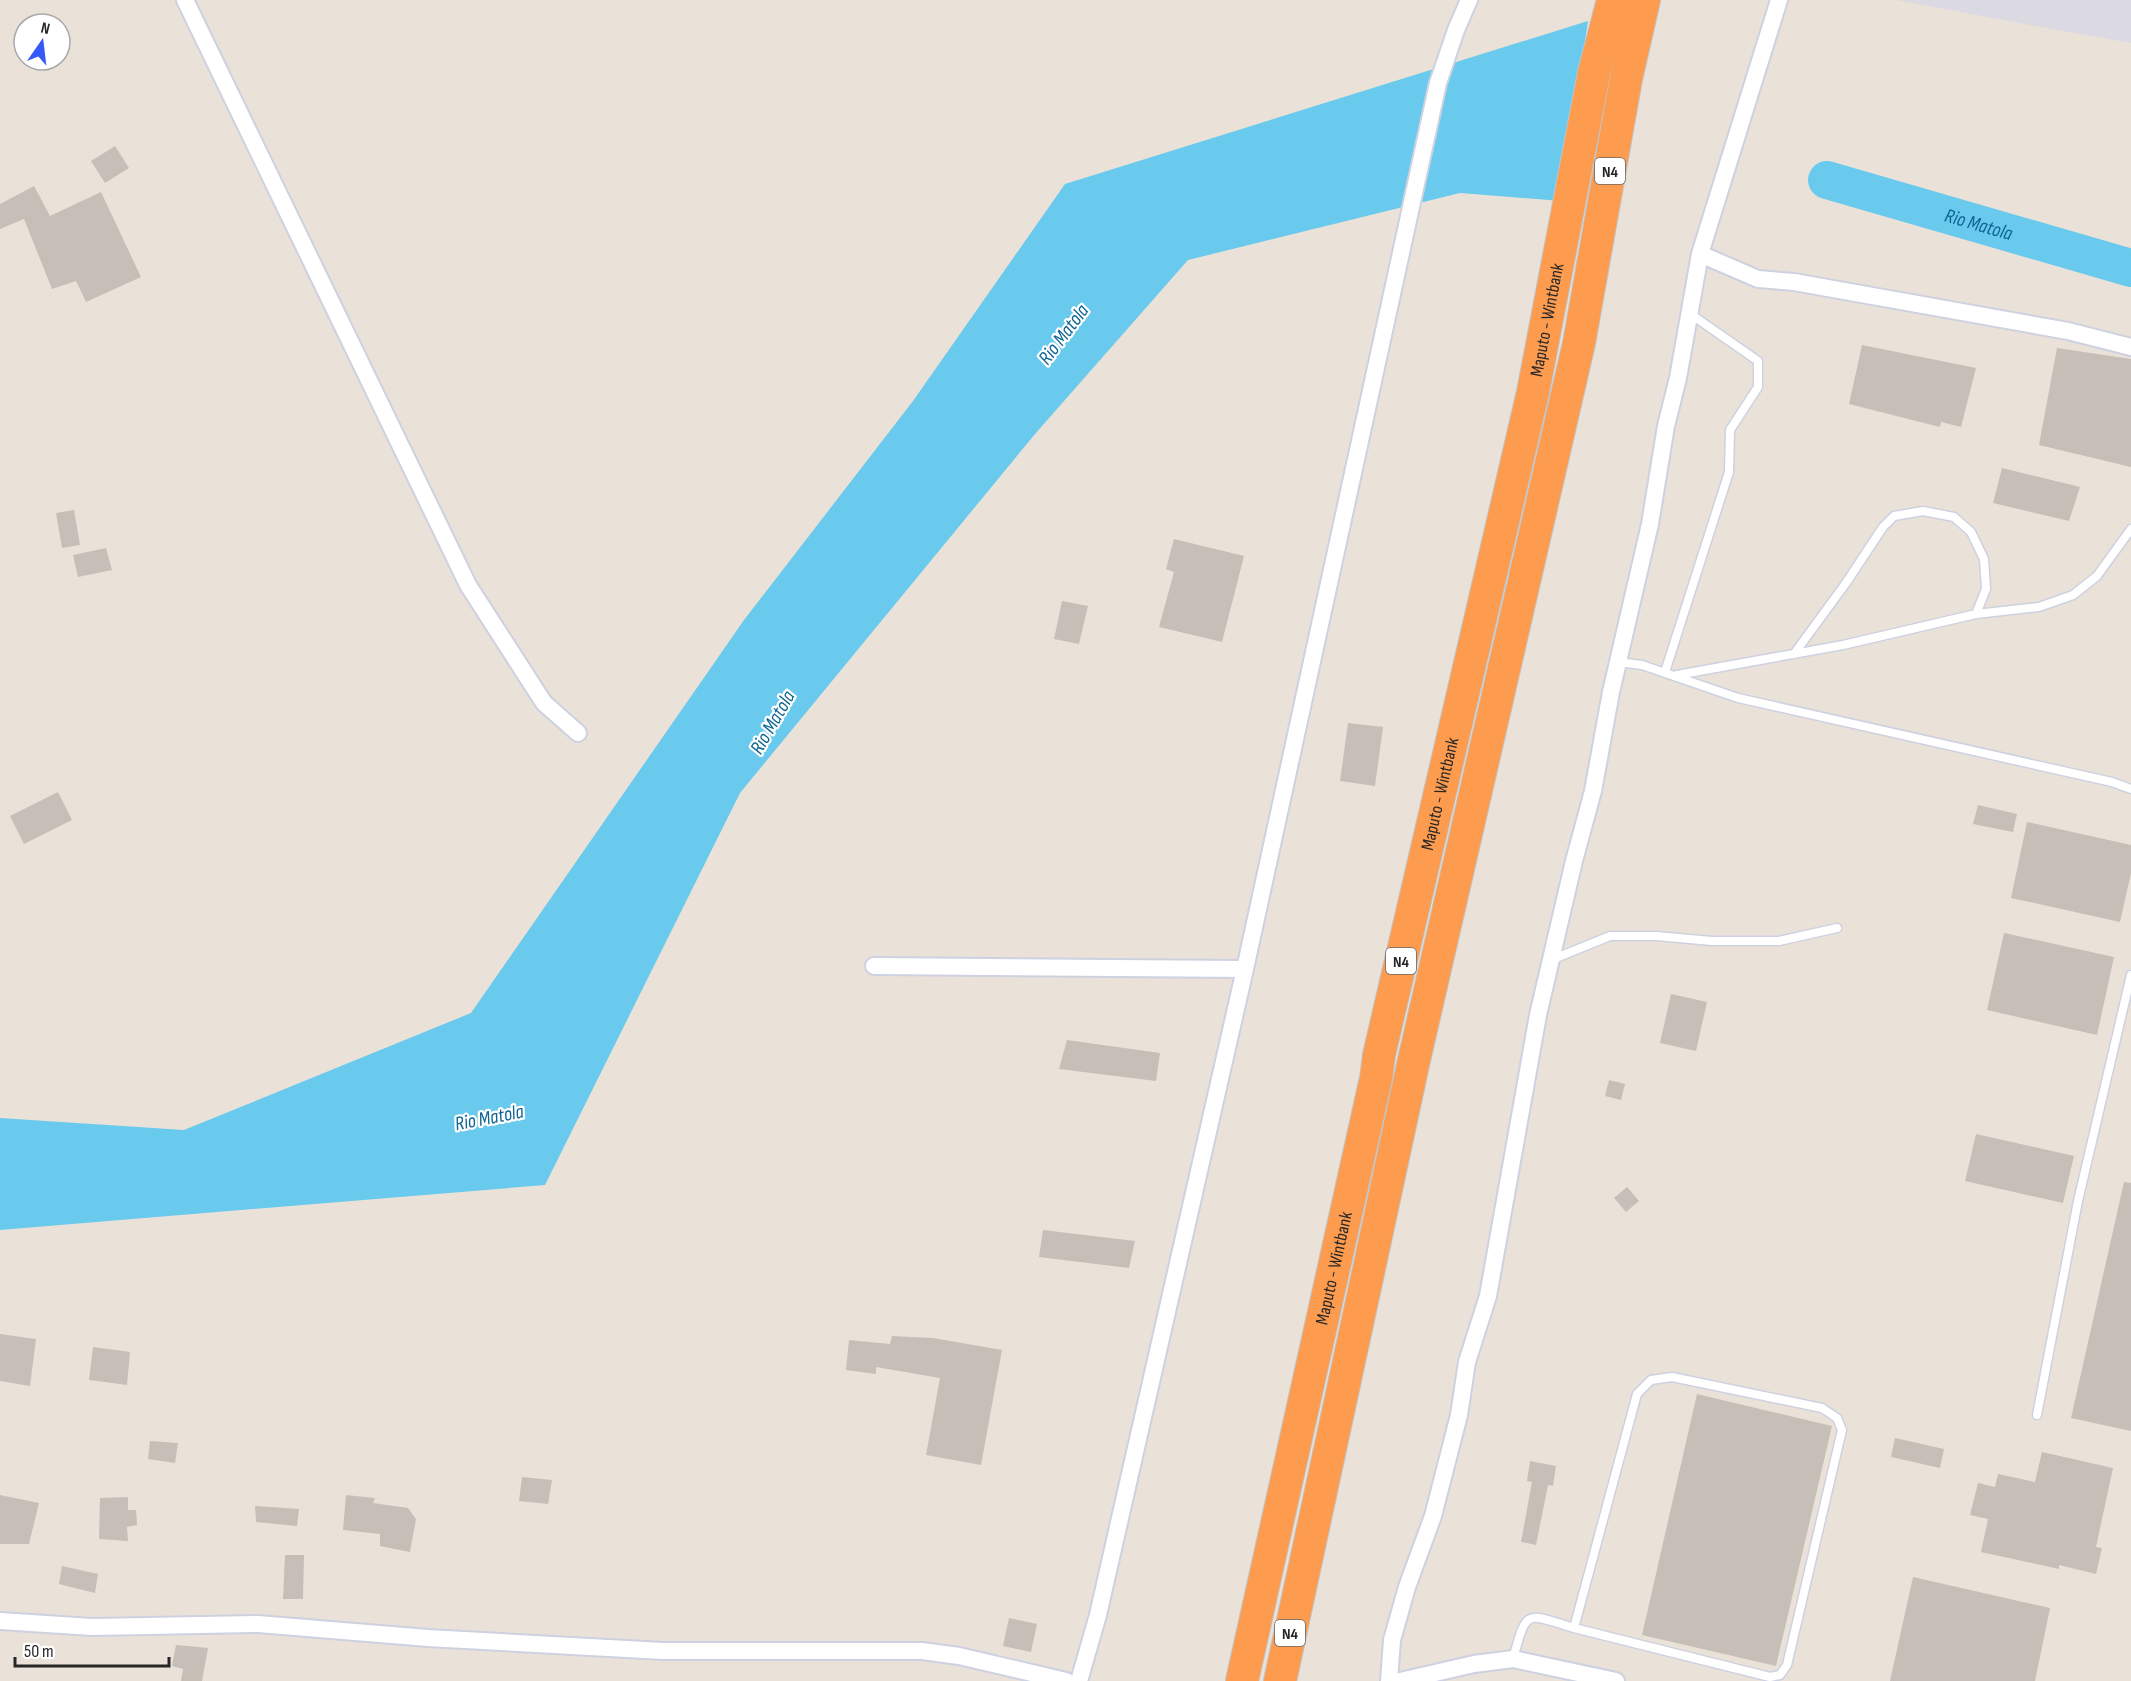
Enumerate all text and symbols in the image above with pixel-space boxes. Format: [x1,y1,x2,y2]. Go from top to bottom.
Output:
north arrow [12,12,72,72]
text: N [39,19,52,39]
road number: N4 [1595,158,1625,184]
water label: Rio Matola [1942,204,2015,246]
street label: Maputo - Wintbank [1526,261,1568,379]
water label: Rio Matola [1033,300,1094,370]
water label: Rio Matola [745,686,801,759]
street label: Maputo - Wintbank [1417,735,1463,852]
road number: N4 [1386,948,1416,974]
water label: Rio Matola [453,1100,526,1136]
street label: Maputo - Wintbank [1311,1210,1357,1327]
road number: N4 [1275,1620,1305,1646]
scale bar [15,1630,170,1668]
text: 50 m [24,1641,54,1662]

